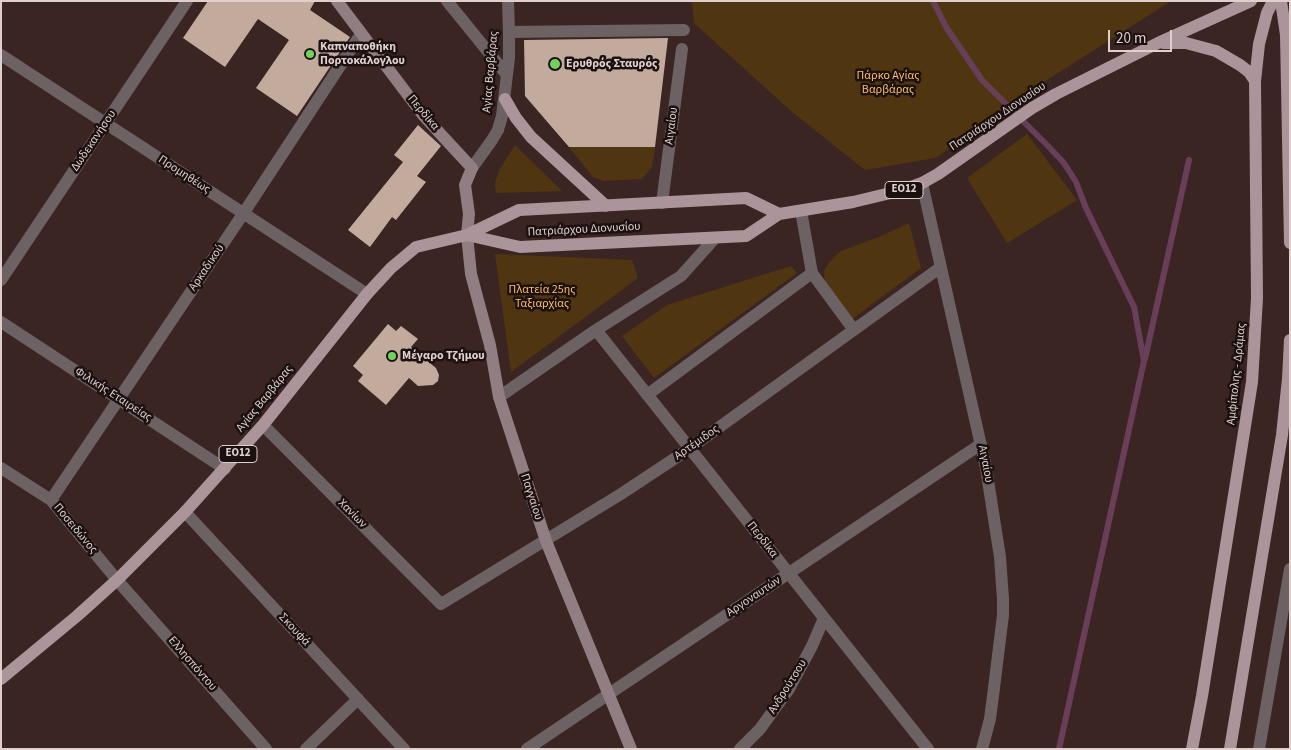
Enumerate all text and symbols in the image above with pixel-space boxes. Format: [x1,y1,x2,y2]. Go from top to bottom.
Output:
scale bar [1111,20,1175,52]
text: 20 m [1116,28,1146,49]
street label: Αγίας Βαρβάρας [480,31,502,113]
place label: Καπναποθήκη Πορτοκάλογλου [320,40,405,68]
marker: Καπναποθήκη Πορτοκάλογλου [304,48,316,60]
marker: Ερυθρός Σταυρός [548,57,562,71]
place label: Ερυθρός Σταυρός [566,57,657,71]
park label: Πάρκο Αγίας Βαρβάρας [857,69,919,97]
street label: Πατριάρχου Διονυσίου [947,79,1049,155]
street label: Περδίκα [404,92,442,134]
street label: Αιγαίου [663,106,681,146]
street label: Δωδεκανήσου [68,108,120,174]
street label: Προμηθέως [155,153,213,197]
road number: ΕΟ12 [885,182,923,198]
street label: Πατριάρχου Διονυσίου [527,220,641,240]
street label: Αρκαδικού [186,242,228,294]
park label: Πλατεία 25ης Ταξιαρχίας [509,283,575,311]
street label: Αμφίπολης - Δράμας [1224,322,1250,426]
place label: Μέγαρο Τζήμου [402,349,485,363]
marker: Μέγαρο Τζήμου [386,350,398,362]
street label: Αγίας Βαρβάρας [234,363,296,435]
street label: Φιλικής Εταιρείας [72,365,154,425]
street label: Αρτέμιδος [672,422,722,464]
street label: Αιγαίου [974,444,996,484]
road number: ΕΟ12 [219,446,257,462]
street label: Παγγαίου [517,472,545,522]
street label: Χανίων [334,496,370,532]
street label: Ποσειδώνος [50,501,100,557]
street label: Περδίκα [744,519,780,561]
street label: Αργοναυτών [724,574,784,620]
street label: Σκουφά [275,611,313,649]
street label: Ελλησπόντου [165,634,219,694]
street label: Ανδρούτσου [766,657,810,717]

